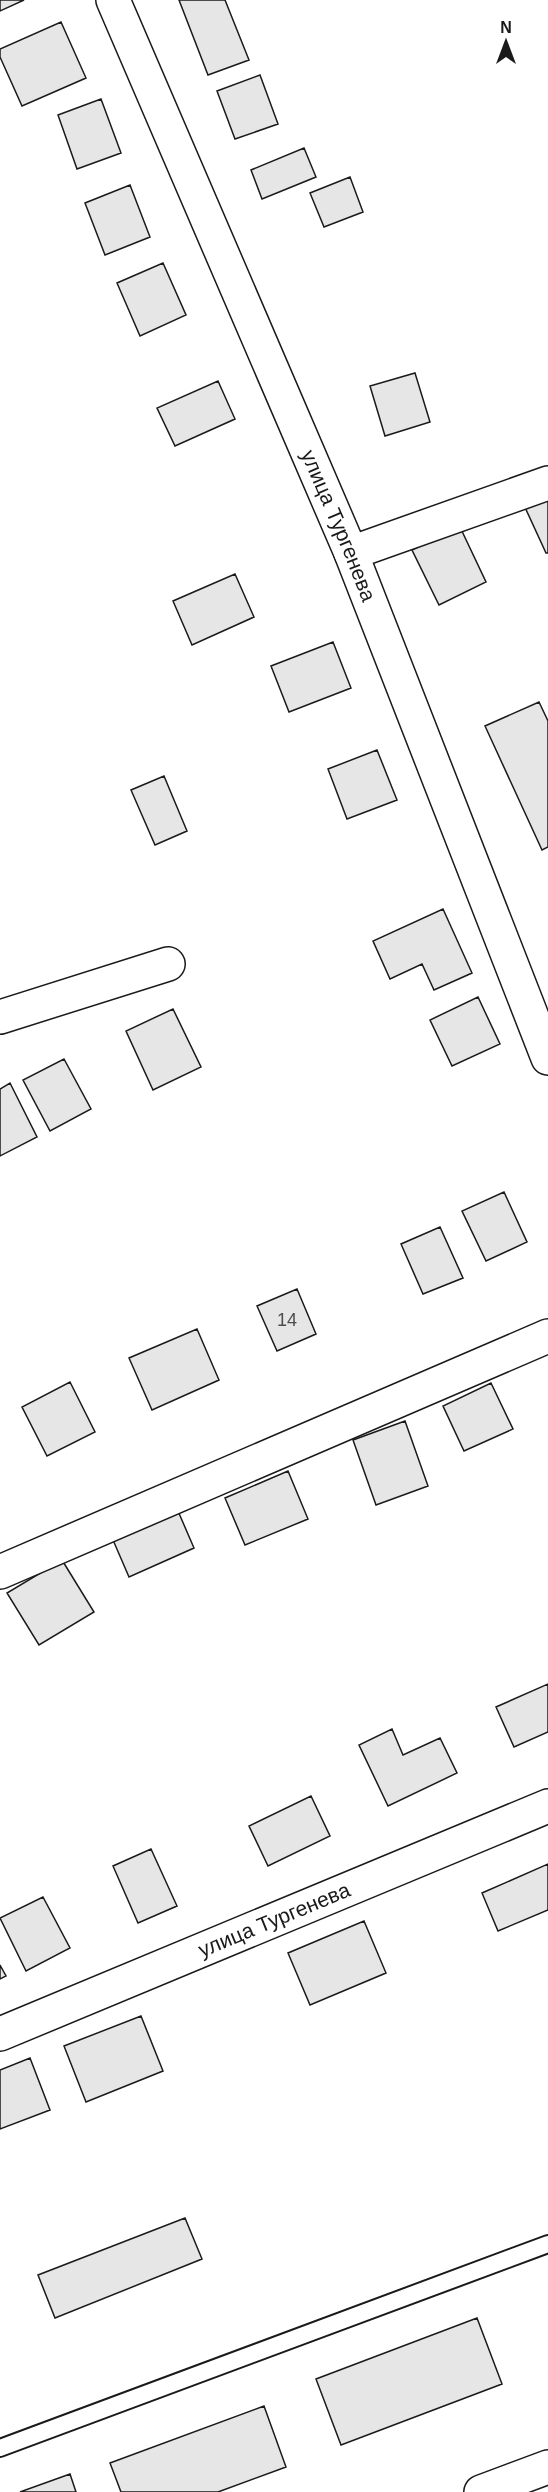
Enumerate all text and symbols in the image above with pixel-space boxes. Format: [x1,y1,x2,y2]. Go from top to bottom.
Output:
north arrow [476,12,536,72]
text: N [500,19,512,36]
street label: улица Тургенева [297,446,381,605]
house number: 14 [277,1310,297,1330]
street label: улица Тургенева [195,1878,354,1961]

